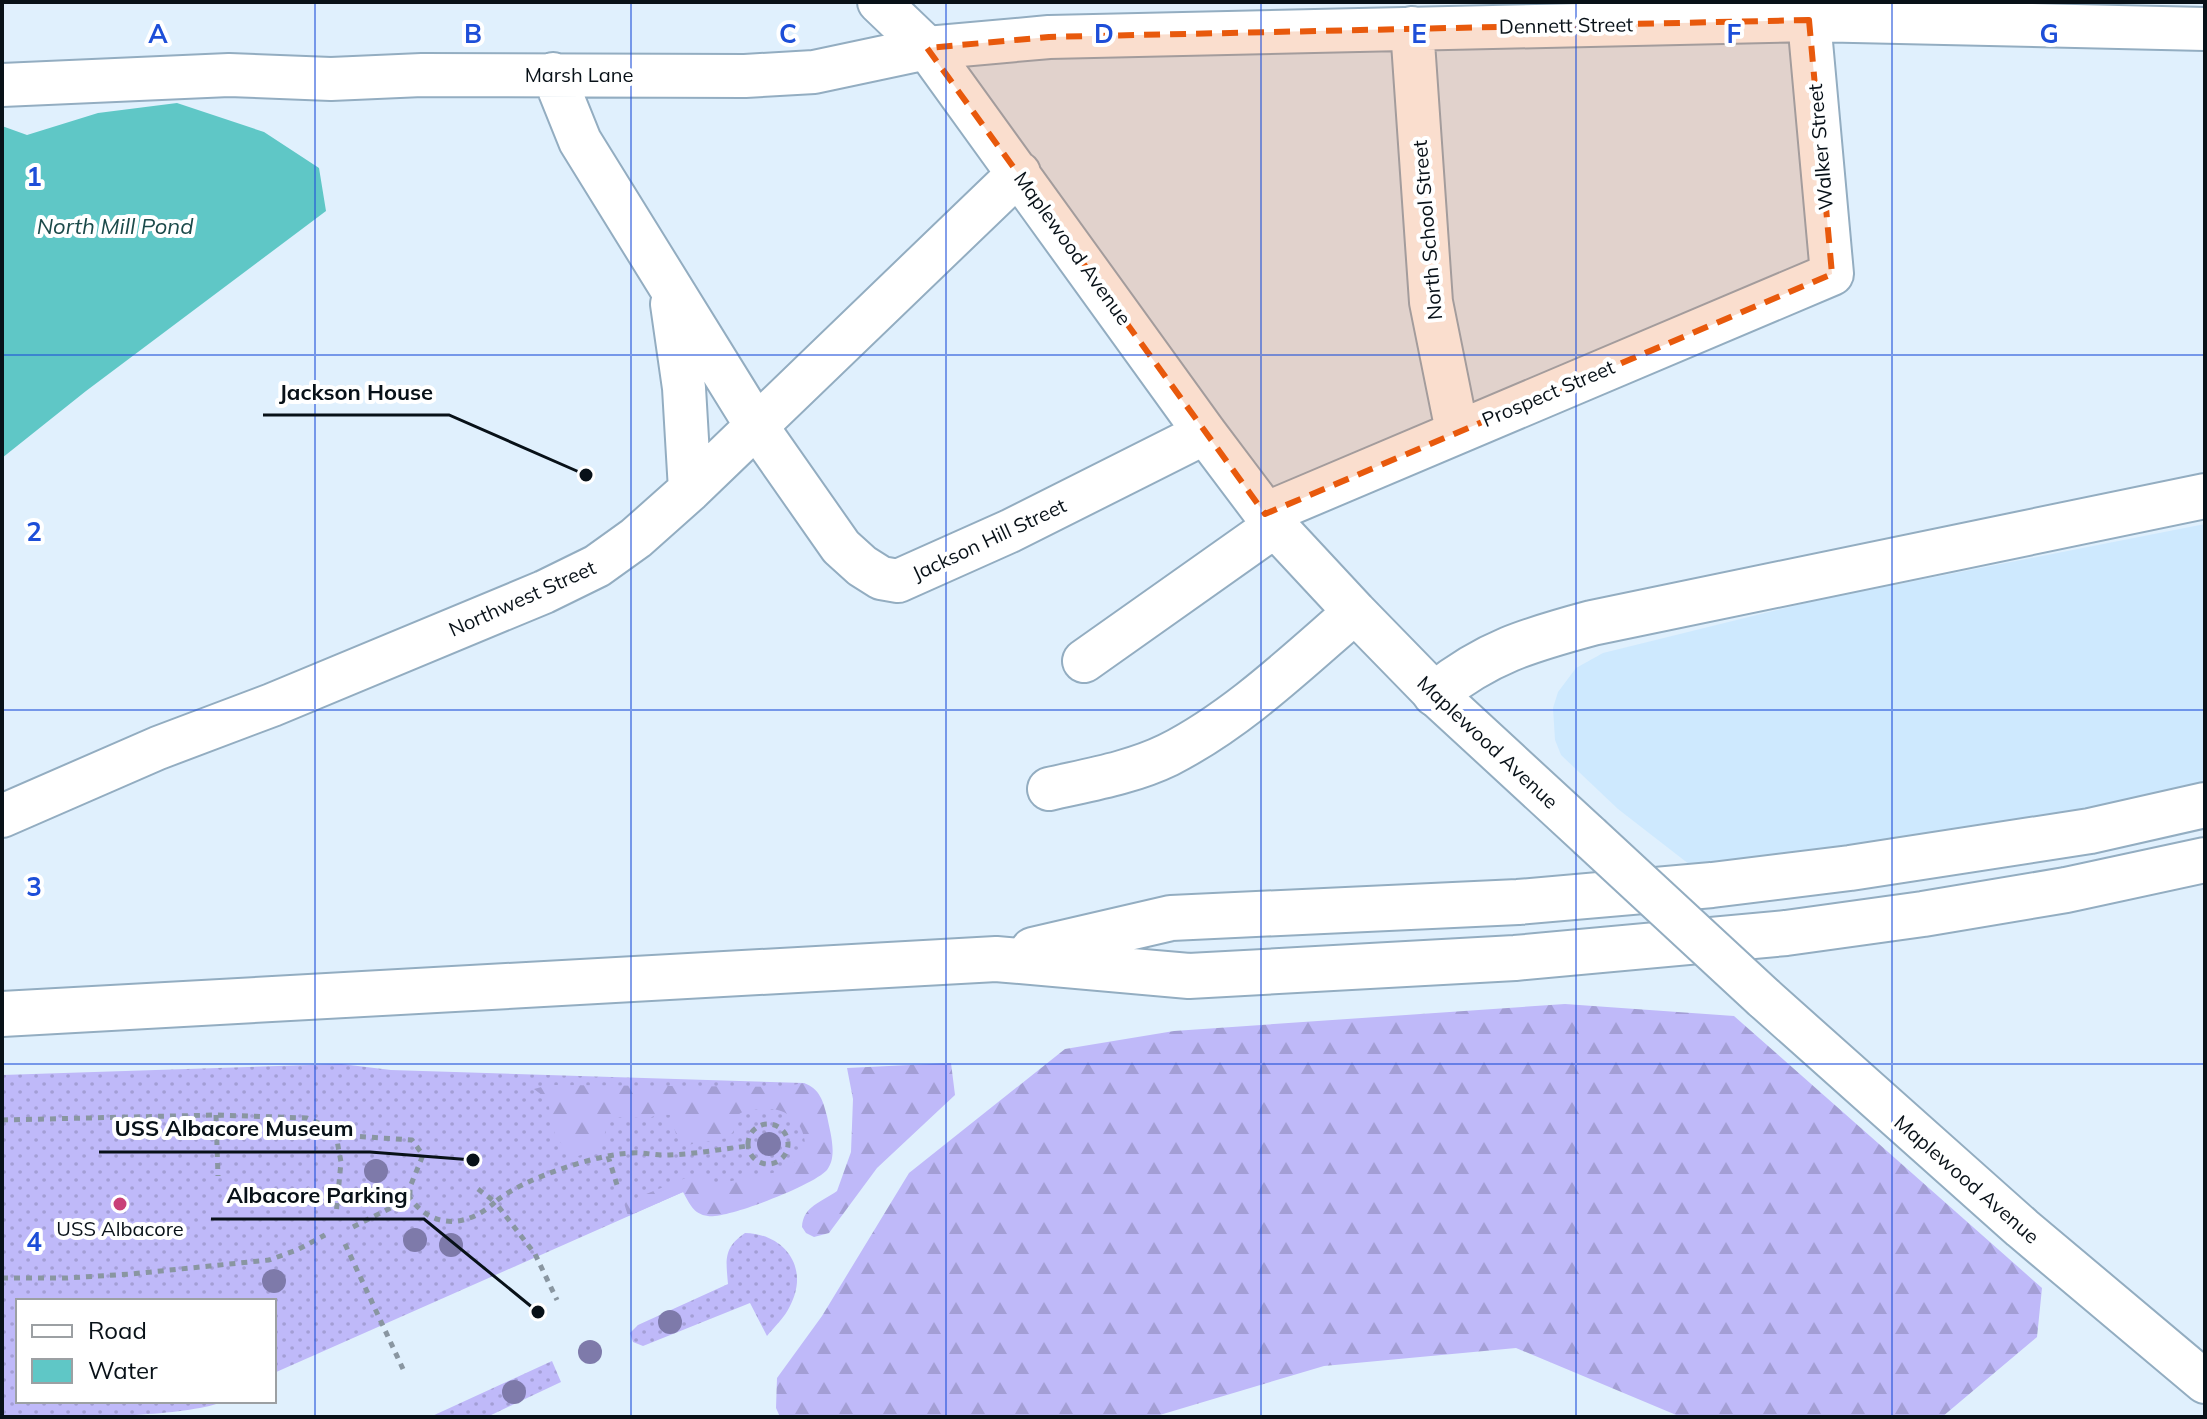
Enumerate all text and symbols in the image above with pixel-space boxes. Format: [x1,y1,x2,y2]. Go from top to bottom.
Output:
street label: Dennett Street [1499,11,1633,39]
text: A [148,17,168,50]
text: B [464,17,482,50]
text: C [779,17,797,50]
text: D [1094,17,1114,50]
text: E [1411,17,1427,50]
text: F [1727,17,1742,50]
text: G [2039,17,2059,50]
street label: Marsh Lane [525,62,633,87]
street label: Walker Street [1802,83,1838,211]
street label: North School Street [1407,139,1447,321]
text: 1 [26,160,42,193]
street label: Maplewood Avenue [1009,166,1137,330]
water label: North Mill Pond [37,212,194,240]
street label: Prospect Street [1478,354,1618,432]
callout: Jackson House [263,369,449,415]
text: Jackson House [279,378,433,406]
street label: Jackson Hill Street [908,492,1070,586]
text: 2 [26,515,42,548]
street label: Northwest Street [445,554,599,642]
street label: Maplewood Avenue [1412,670,1564,814]
text: 3 [26,870,42,903]
callout: USS Albacore Museum [99,1106,370,1152]
street label: Maplewood Avenue [1890,1109,2044,1249]
text: USS Albacore Museum [115,1114,353,1142]
callout: Albacore Parking [211,1173,424,1219]
text: Albacore Parking [226,1181,408,1209]
marker: USS Albacore [111,1195,129,1213]
place label: USS Albacore [56,1216,184,1241]
text: 4 [26,1225,42,1258]
legend [16,1299,276,1403]
text: Road [88,1315,147,1345]
text: Water [88,1355,158,1385]

